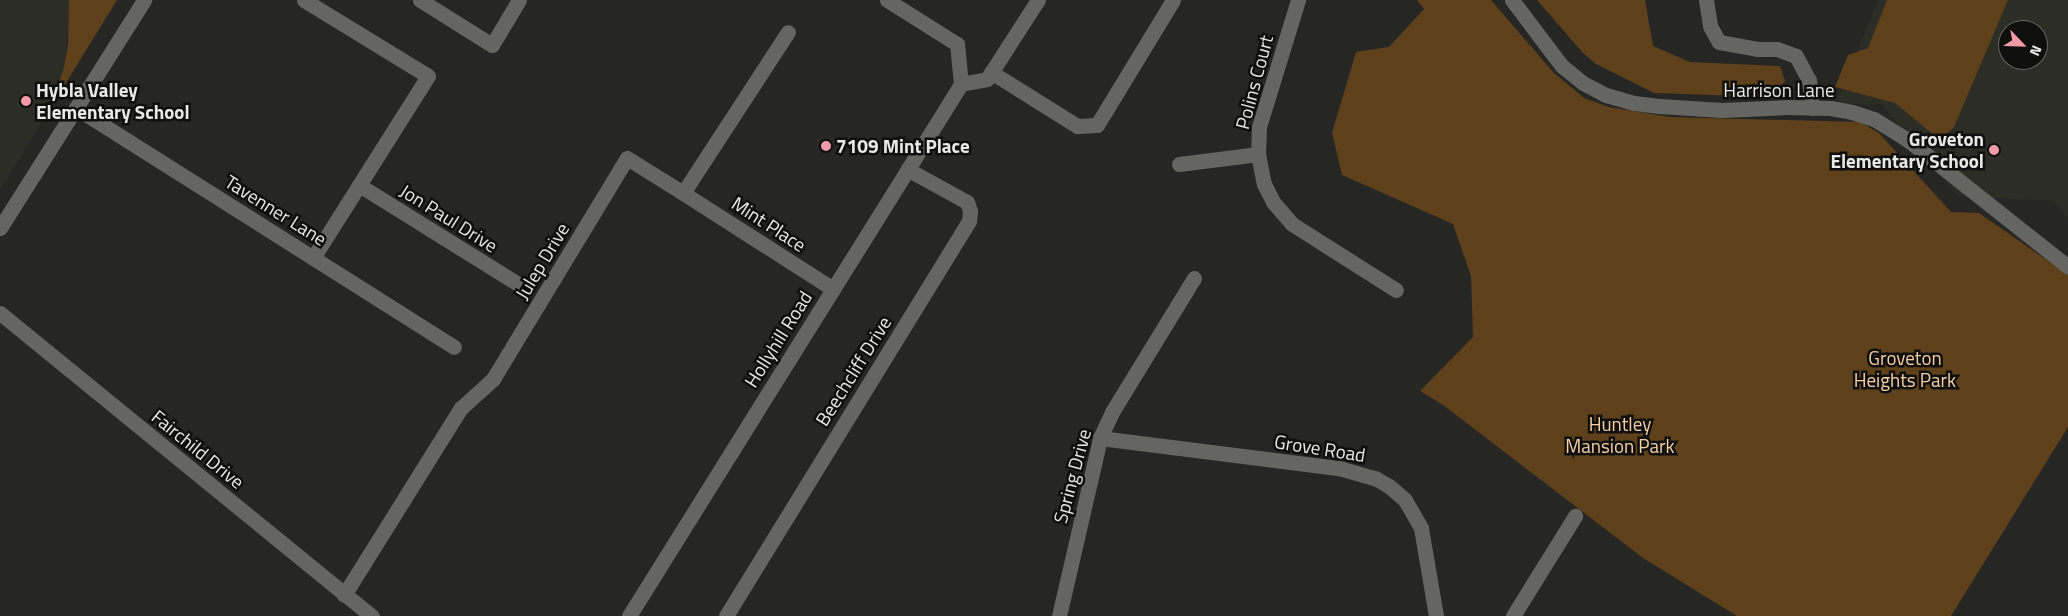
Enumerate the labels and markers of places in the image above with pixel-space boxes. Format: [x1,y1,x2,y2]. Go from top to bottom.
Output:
place label: Hybla Valley Elementary School [36,79,190,123]
marker: Hybla Valley Elementary School [20,95,32,107]
place label: Groveton Elementary School [1830,128,1984,172]
place label: 7109 Mint Place [836,135,970,157]
marker: 7109 Mint Place [820,140,832,152]
marker: Groveton Elementary School [1988,144,2000,156]

